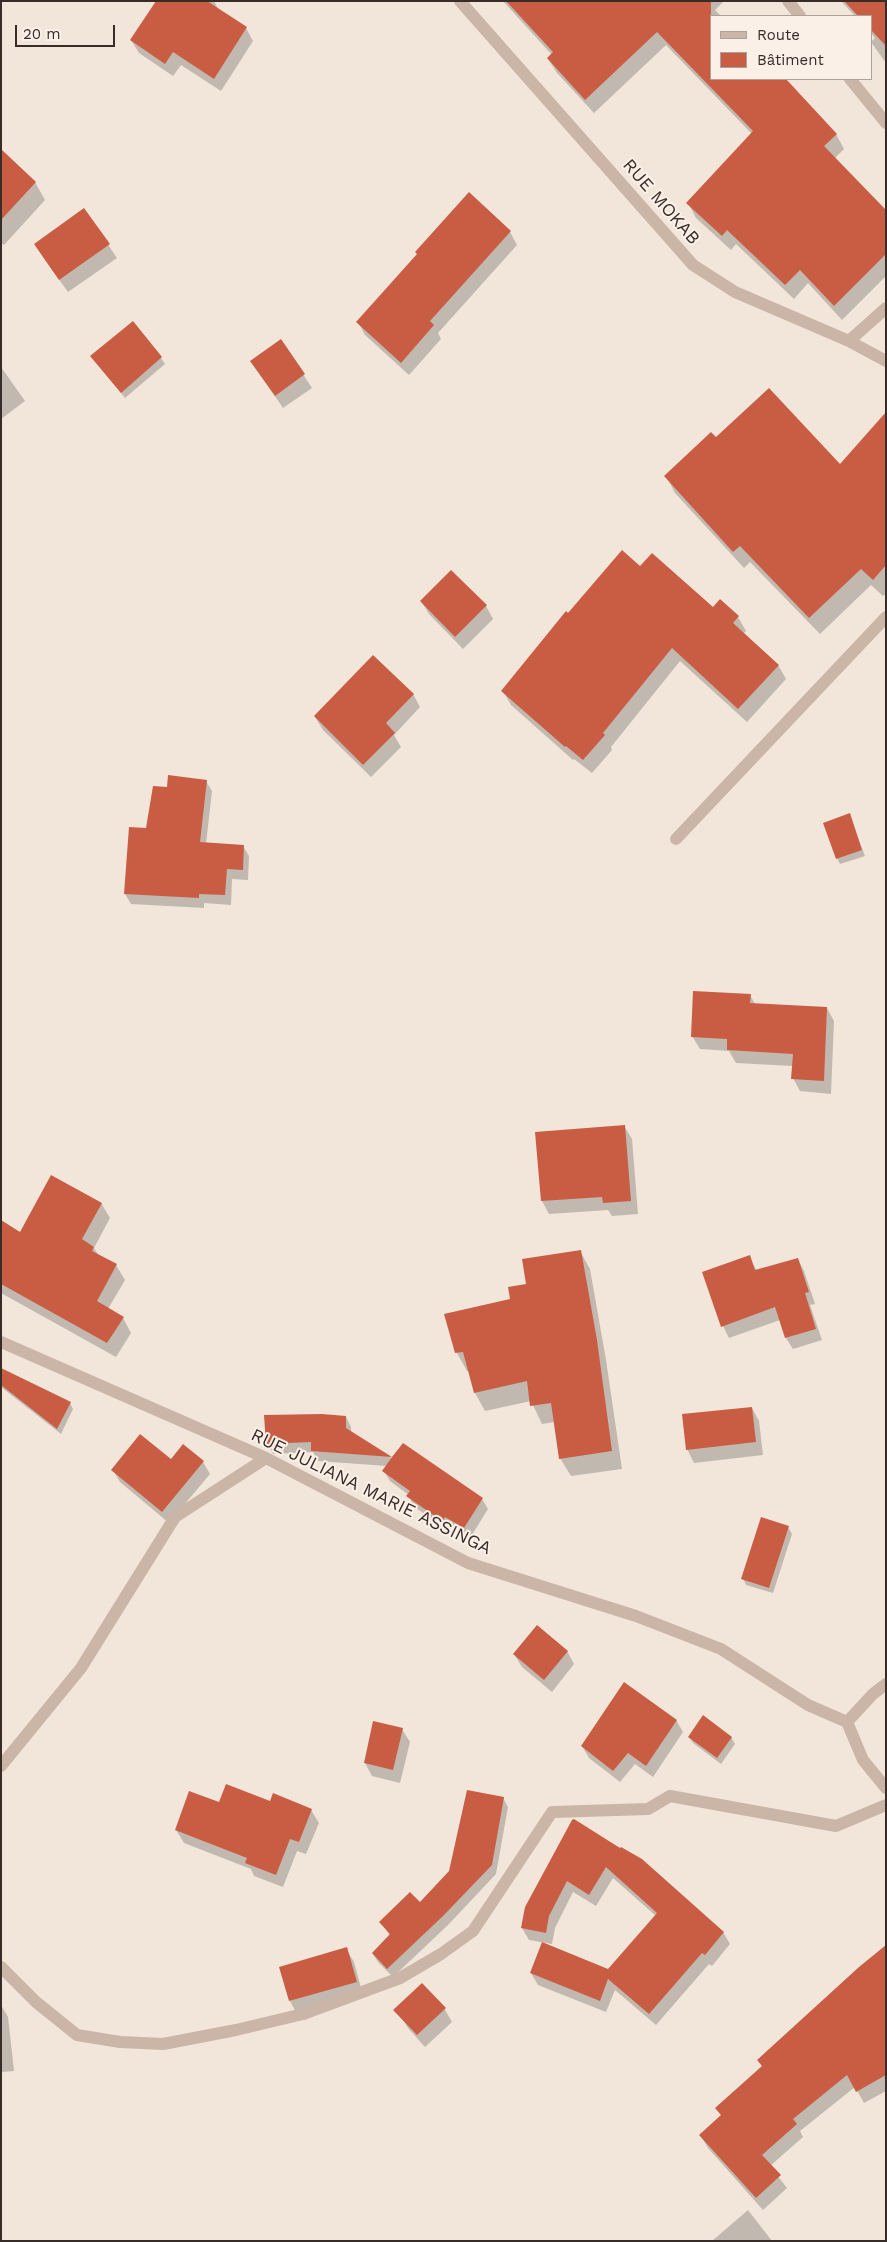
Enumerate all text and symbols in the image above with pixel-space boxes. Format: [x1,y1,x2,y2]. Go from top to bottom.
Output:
scale bar [18,15,118,47]
legend [710,15,872,80]
text: 20 m [23,25,61,43]
text: Route [757,26,800,44]
text: Bâtiment [757,51,824,69]
street label: RUE MOKAB [618,155,704,249]
street label: RUE JULIANA MARIE ASSINGA [247,1424,495,1560]

